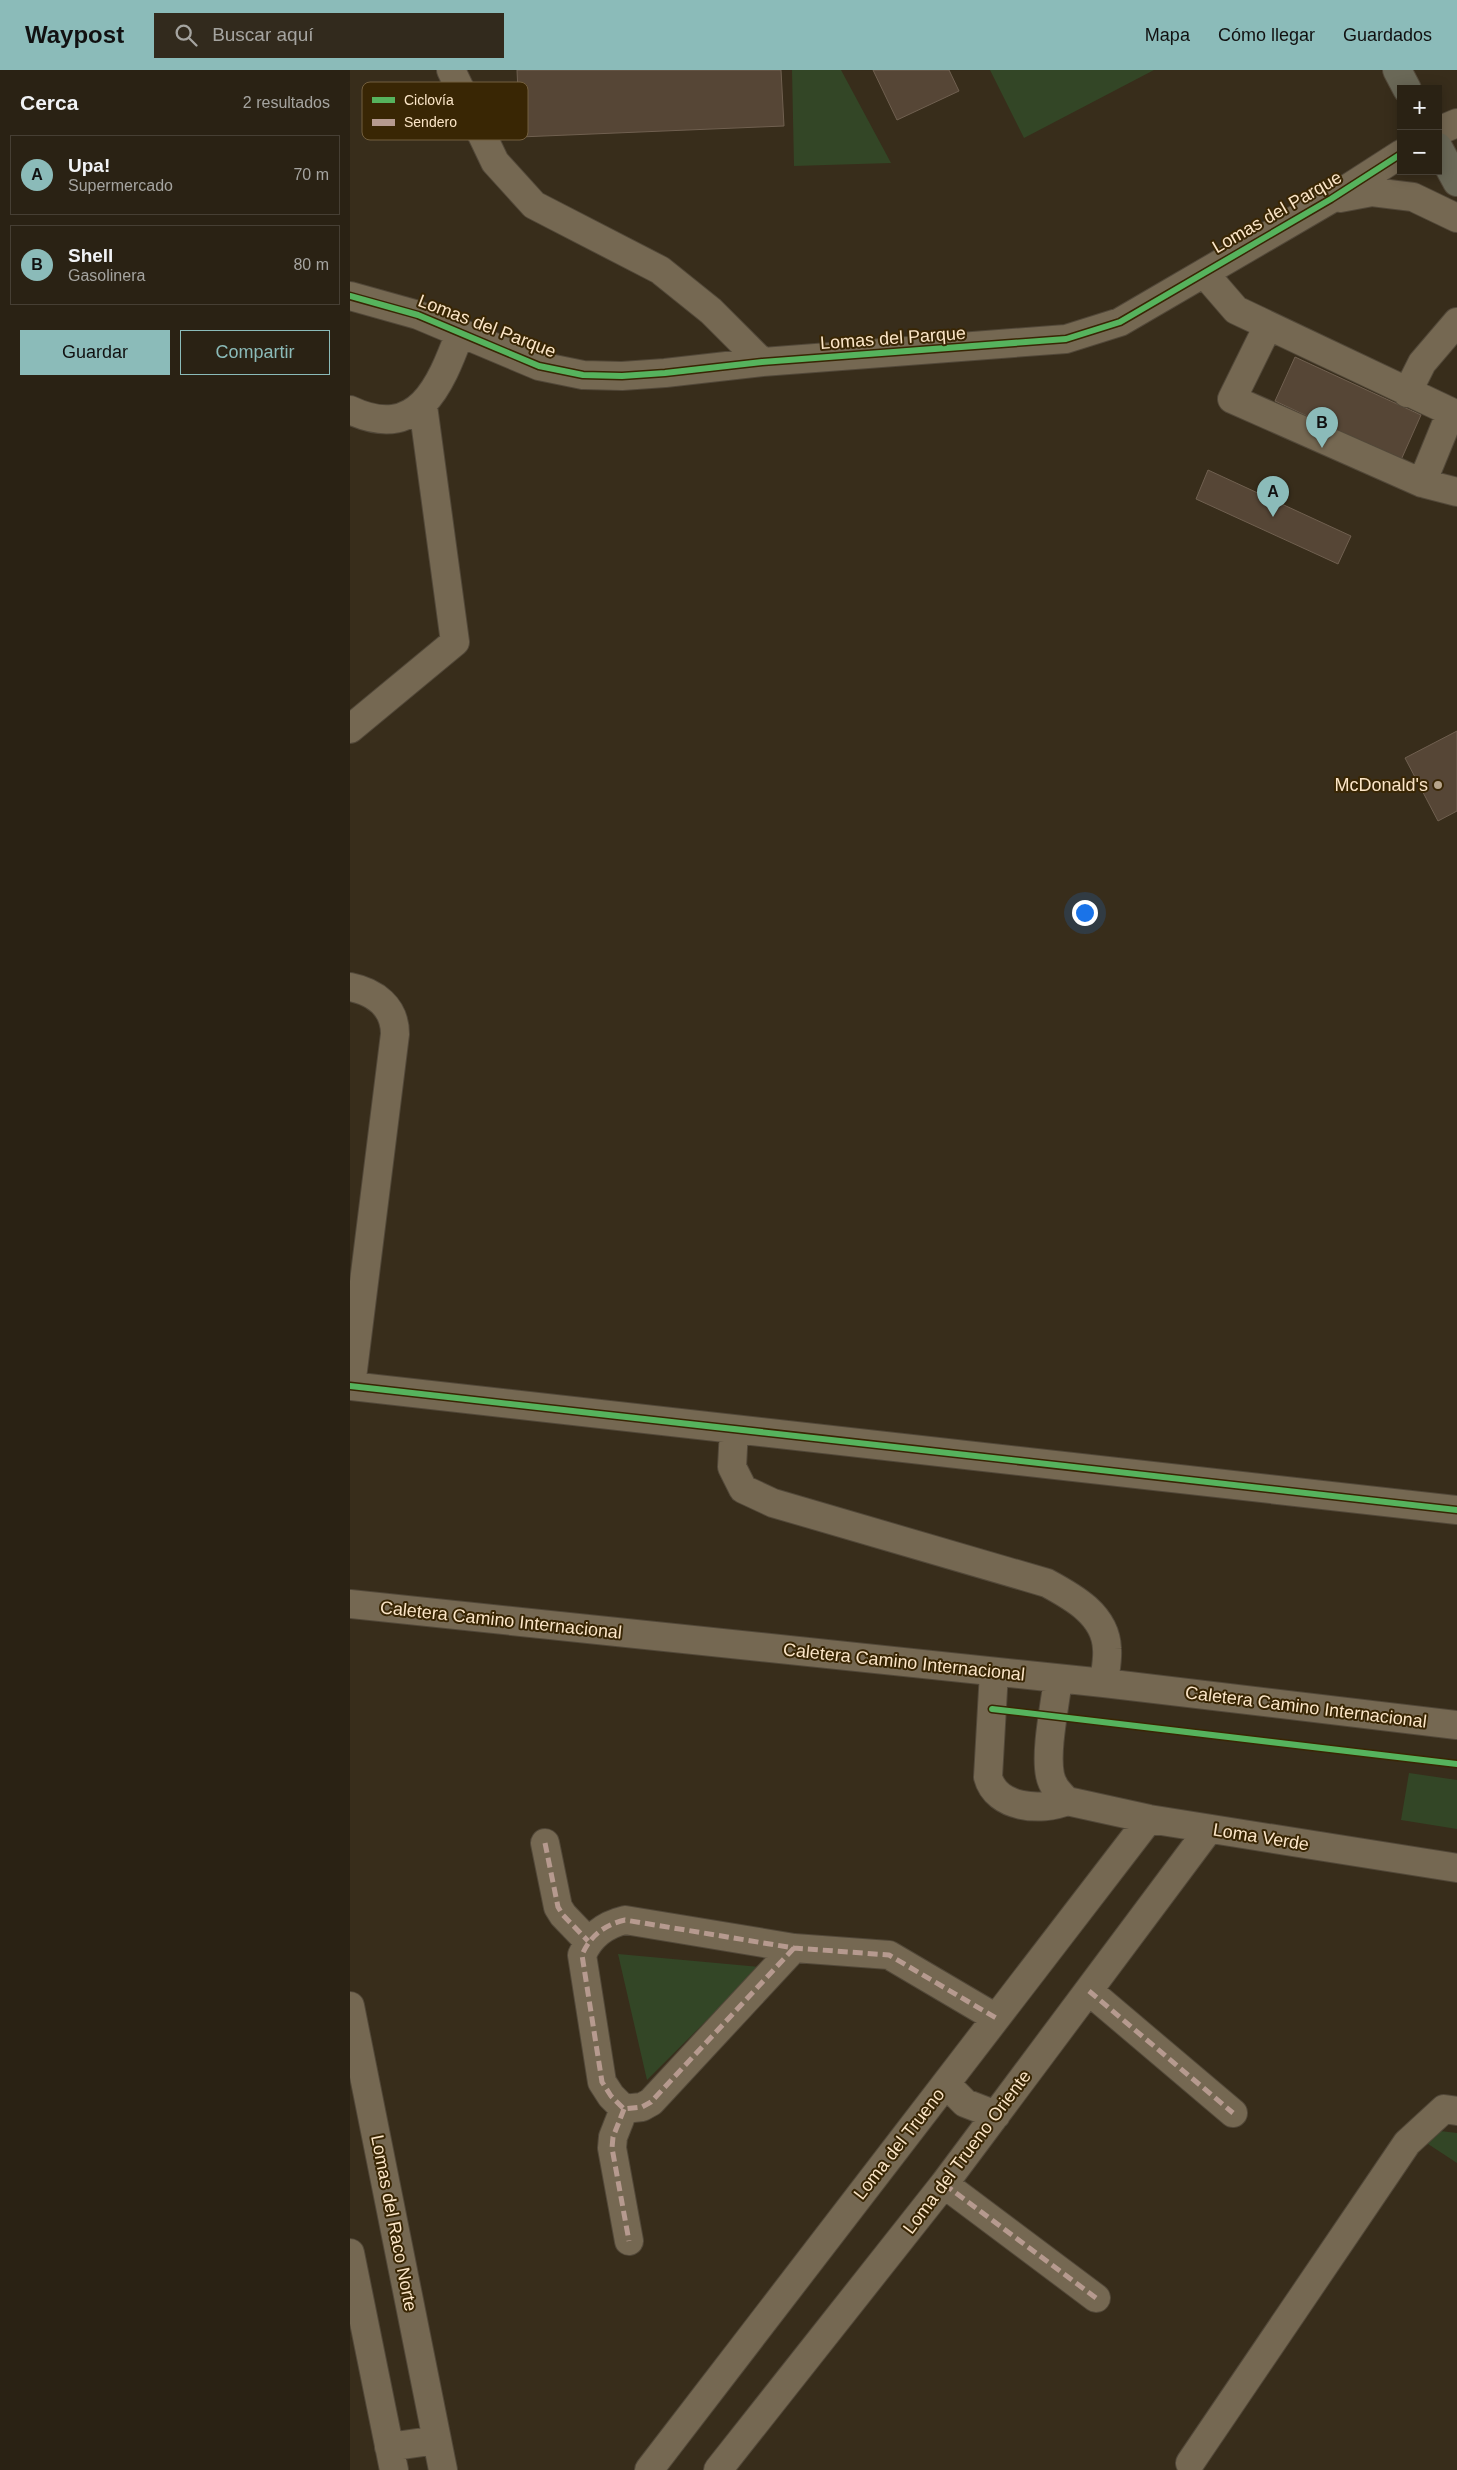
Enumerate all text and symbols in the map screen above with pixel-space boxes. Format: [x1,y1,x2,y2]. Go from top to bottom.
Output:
search box [154,13,504,58]
text: Waypost [25,21,124,48]
icon: search [172,21,200,49]
text: Buscar aquí [212,24,314,45]
text: Mapa [1145,25,1190,45]
text: Cómo llegar [1218,25,1315,45]
text: Guardados [1343,25,1432,45]
legend [362,82,528,140]
map controls [1397,85,1442,175]
button: + [1397,85,1442,130]
text: Cerca [20,91,78,114]
text: Ciclovía [404,92,454,108]
text: 2 resultados [243,94,330,111]
text: Sendero [404,114,457,130]
button: − [1397,130,1442,175]
text: Upa! [68,155,110,176]
text: A [31,166,43,183]
text: 70 m [293,166,329,183]
street label: Lomas del Parque [1209,167,1345,257]
text: Supermercado [68,177,173,194]
text: Shell [68,245,113,266]
text: B [31,256,43,273]
text: 80 m [293,256,329,273]
text: Gasolinera [68,267,145,284]
street label: Lomas del Parque [415,290,559,362]
street label: Lomas del Parque [819,323,967,353]
button: Guardar [20,330,170,375]
button: Compartir [180,330,330,375]
pin: B [1306,407,1338,448]
pin: A [1257,476,1289,517]
place label: McDonald's [1335,775,1428,795]
marker: McDonald's [1432,779,1444,791]
your location [1072,900,1098,926]
street label: Caletera Camino Internacional [379,1597,623,1643]
street label: Caletera Camino Internacional [782,1639,1026,1685]
street label: Caletera Camino Internacional [1184,1682,1428,1732]
street label: Loma Verde [1211,1820,1311,1854]
street label: Loma del Trueno Oriente [899,2066,1035,2238]
street label: Loma del Trueno [850,2085,948,2203]
street label: Lomas del Raco Norte [367,2133,421,2313]

